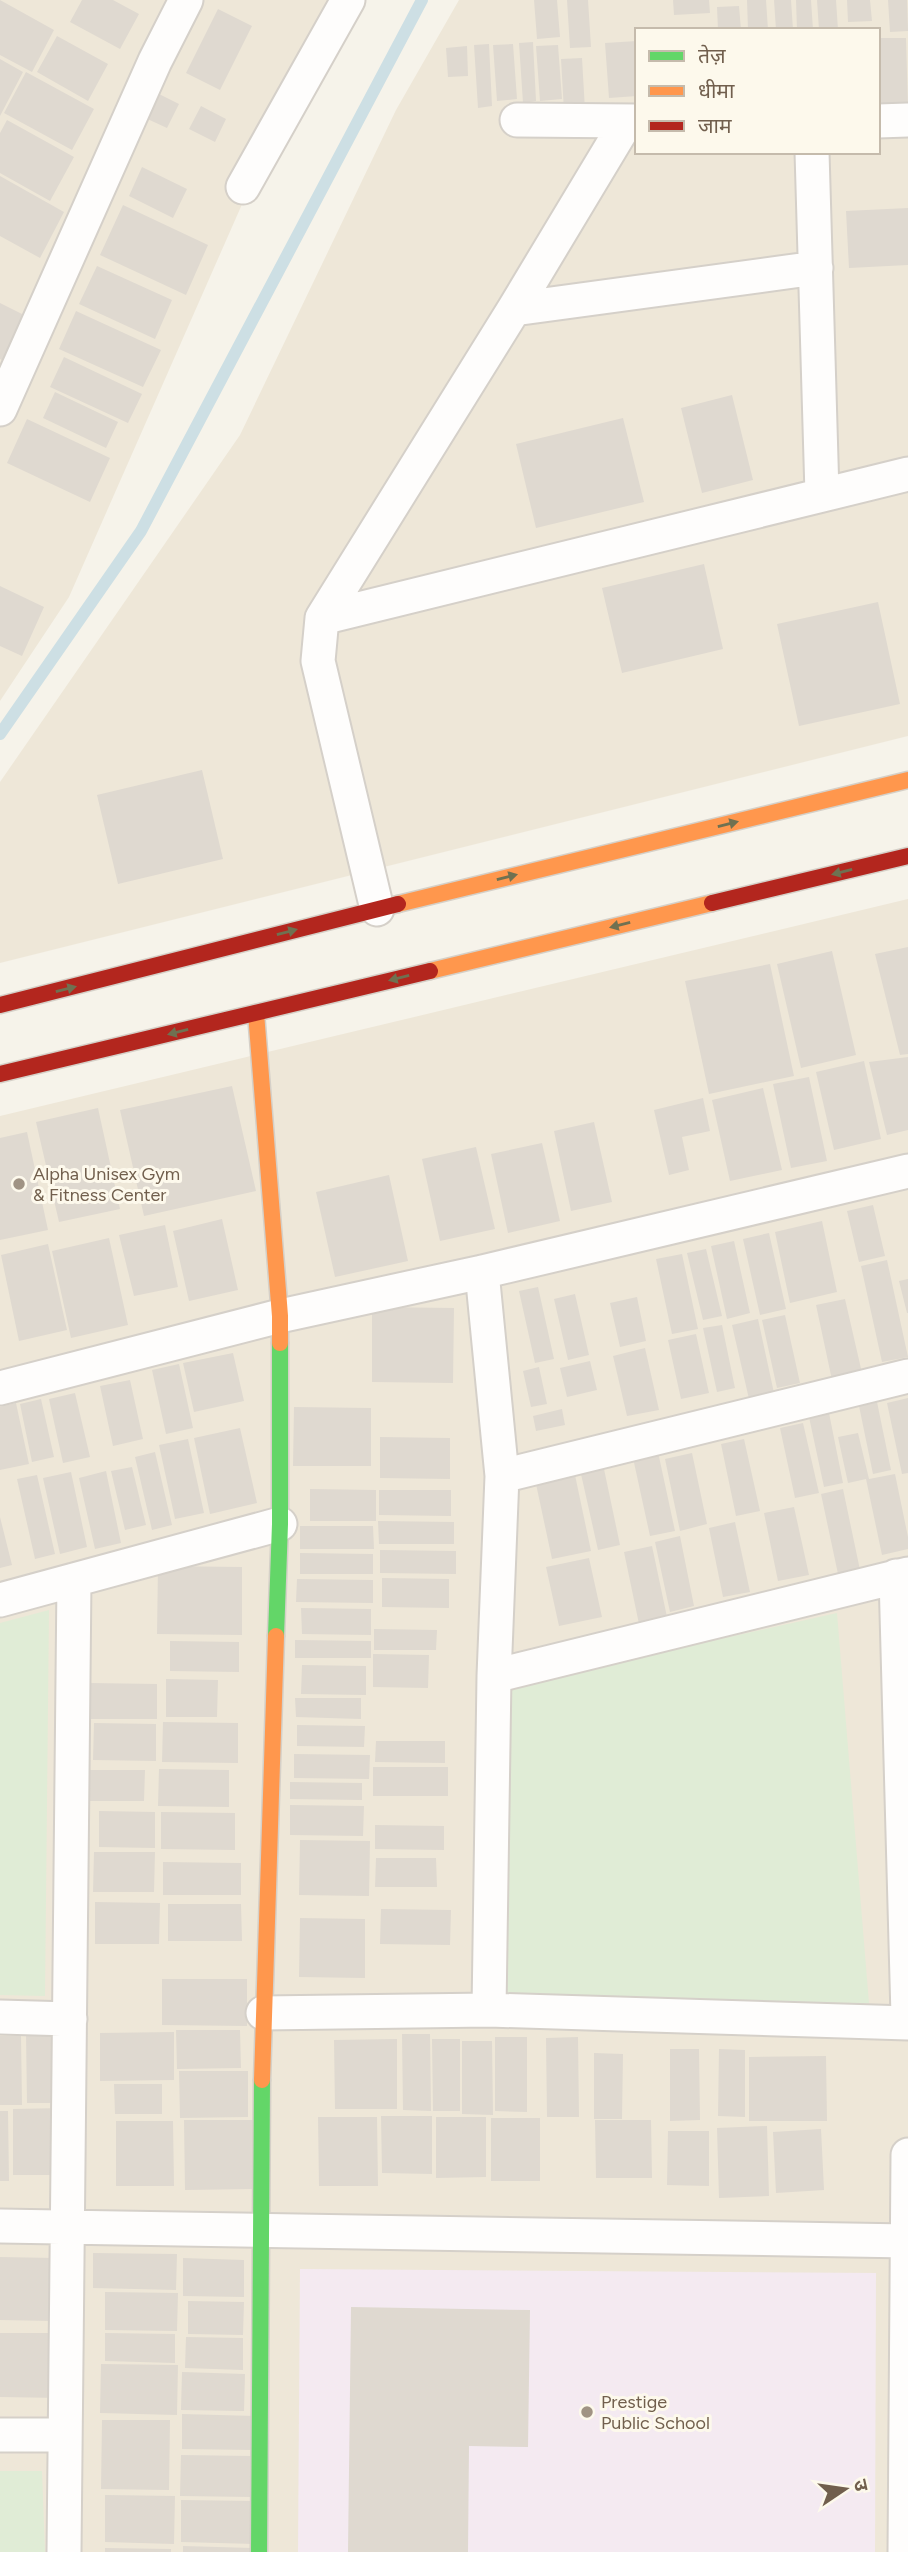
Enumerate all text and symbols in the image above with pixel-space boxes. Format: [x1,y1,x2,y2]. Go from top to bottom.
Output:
legend [635,28,880,154]
text: तेज़ [698,43,726,68]
text: धीमा [698,78,735,103]
text: जाम [698,113,732,138]
one-way arrow [718,818,740,829]
one-way arrow [831,867,853,878]
one-way arrow [496,871,518,882]
one-way arrow [609,920,631,931]
one-way arrow [276,927,297,937]
one-way arrow [388,973,410,984]
one-way arrow [55,983,77,994]
one-way arrow [167,1026,189,1037]
place label: Alpha Unisex Gym & Fitness Center [33,1163,180,1206]
marker: Alpha Unisex Gym & Fitness Center [11,1176,27,1192]
place label: Prestige Public School [601,2391,710,2434]
marker: Prestige Public School [579,2404,595,2420]
north arrow [810,2454,880,2524]
text: उ [849,2477,874,2494]

